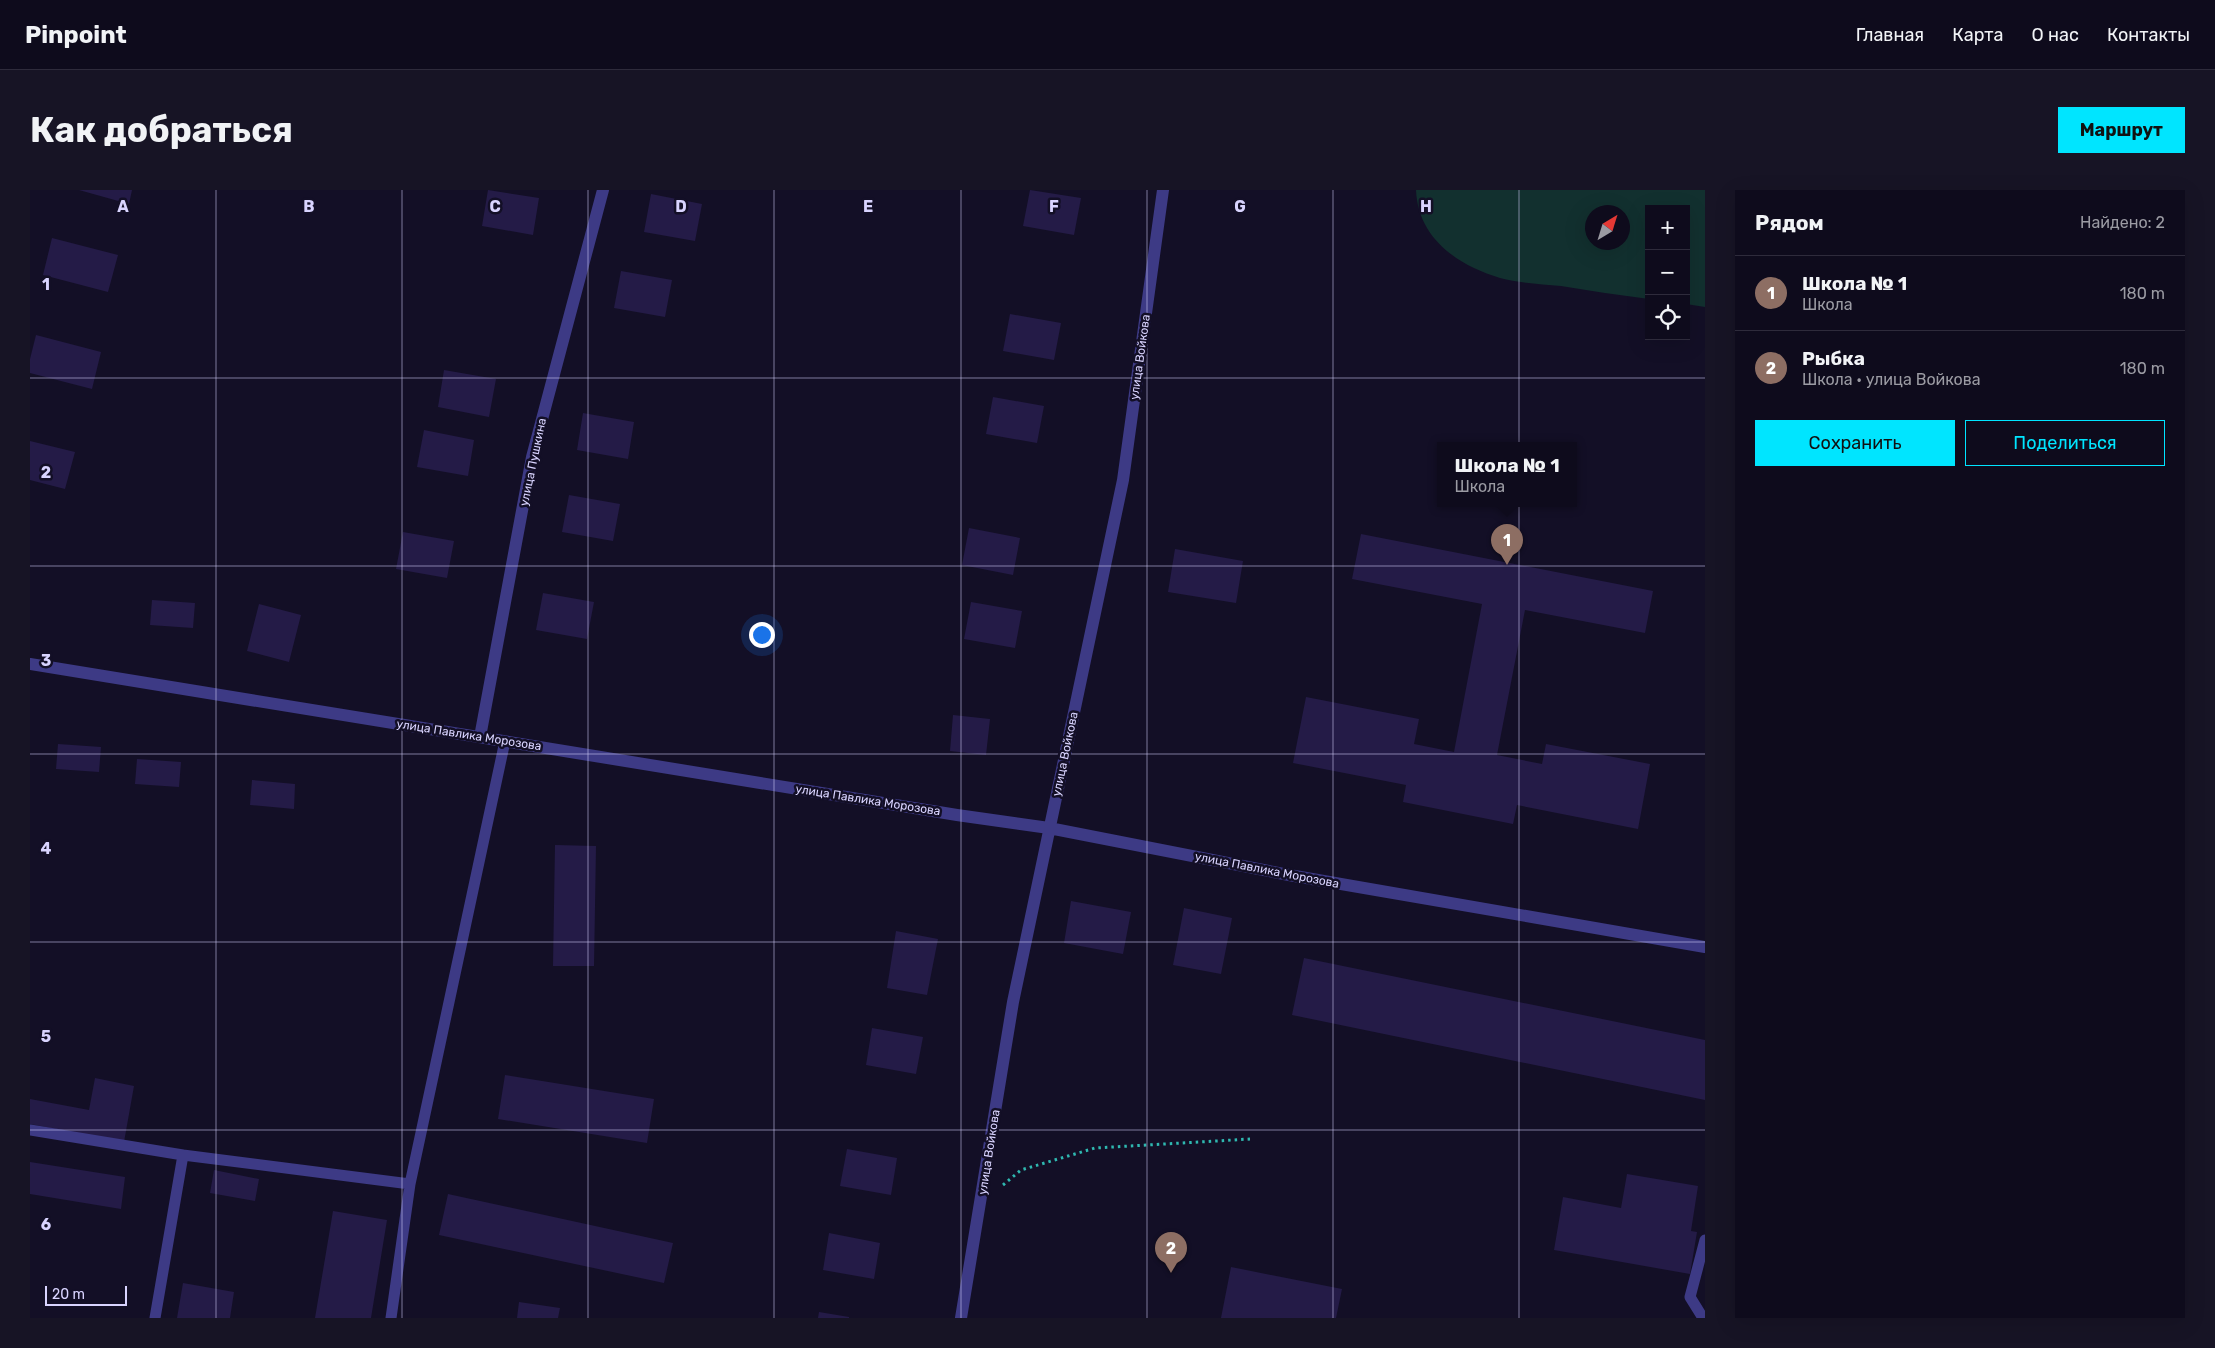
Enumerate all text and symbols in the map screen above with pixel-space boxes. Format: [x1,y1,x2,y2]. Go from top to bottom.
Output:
text: Pinpoint [25,21,127,49]
text: Главная [1856,24,1924,46]
text: Карта [1952,24,2004,46]
text: О нас [2032,24,2079,46]
text: Контакты [2107,24,2190,46]
button: Маршрут [2058,107,2185,153]
text: Как добраться [30,109,293,151]
text: A [117,197,129,216]
text: B [303,197,315,216]
text: C [489,197,501,216]
text: D [675,197,687,216]
text: E [863,197,873,216]
text: F [1049,197,1059,216]
text: G [1234,197,1246,216]
text: H [1420,197,1432,216]
north arrow [1585,205,1630,250]
map controls [1645,205,1690,340]
button: + [1645,205,1690,250]
text: Рядом [1755,210,1824,235]
text: Найдено: 2 [2080,213,2165,232]
button: − [1645,250,1690,295]
text: Школа № 1 [1802,272,1907,295]
text: 1 [42,275,50,294]
text: 1 [1767,284,1775,303]
text: 180 m [2120,284,2165,303]
button: locate [1645,295,1690,340]
text: Школа [1802,295,1853,314]
street label: улица Войкова [1127,313,1153,401]
text: Рыбка [1802,347,1865,370]
text: 2 [1766,359,1776,378]
text: 180 m [2120,359,2165,378]
text: Школа · улица Войкова [1802,370,1981,389]
street label: улица Пушкина [517,417,549,507]
button: Сохранить [1755,420,1955,466]
button: Поделиться [1965,420,2165,466]
popup [1437,442,1577,507]
text: Школа № 1 [1454,454,1560,477]
text: 2 [41,463,51,482]
text: Школа [1454,477,1505,496]
pin: 1 [1491,524,1523,565]
your location [749,622,775,648]
text: 3 [41,651,51,670]
street label: улица Войкова [1049,710,1081,798]
street label: улица Павлика Морозова [396,717,542,753]
street label: улица Павлика Морозова [795,782,941,818]
text: 4 [41,839,52,858]
street label: улица Павлика Морозова [1194,849,1340,891]
text: 5 [41,1027,51,1046]
street label: улица Войкова [975,1108,1003,1196]
text: 6 [41,1215,51,1234]
pin: 2 [1155,1232,1187,1273]
scale bar [45,1283,128,1306]
text: 20 m [52,1286,85,1303]

